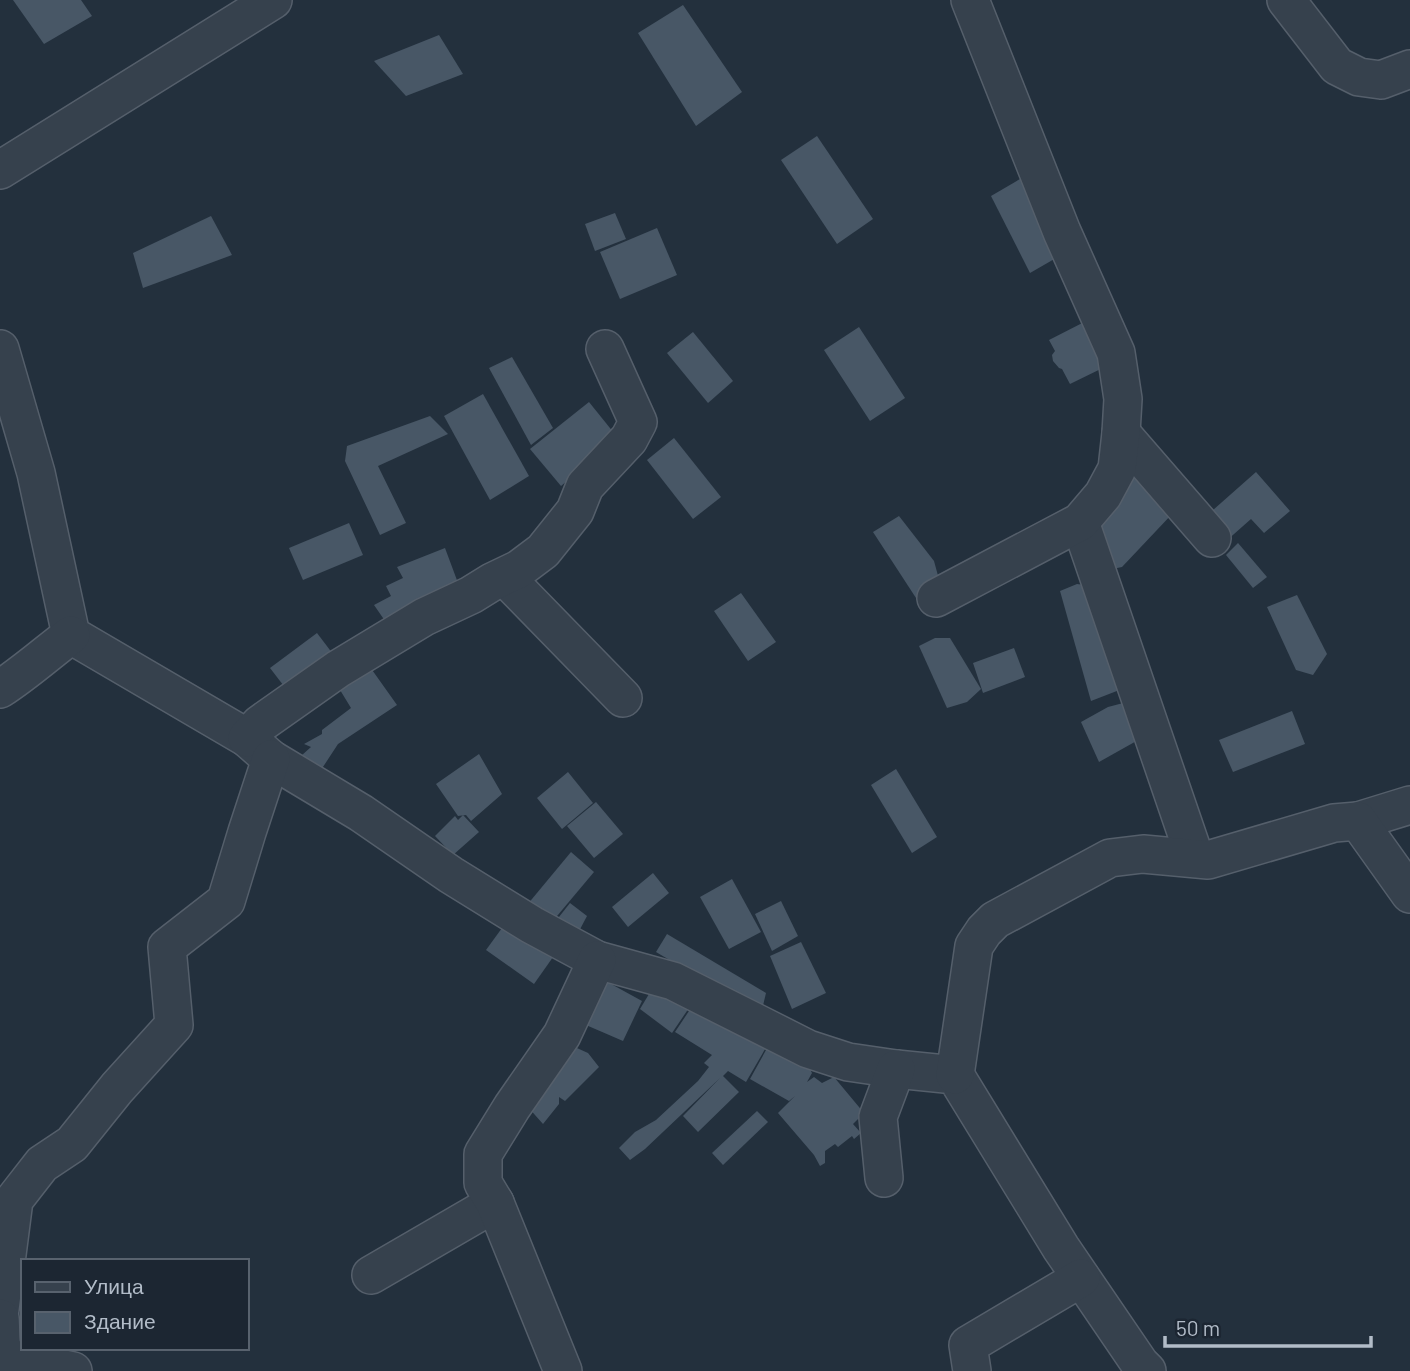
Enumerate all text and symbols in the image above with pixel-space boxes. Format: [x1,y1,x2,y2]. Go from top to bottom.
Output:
legend [21,1259,248,1350]
text: Улица [84,1273,144,1298]
scale bar [1165,1304,1372,1348]
text: Здание [84,1308,156,1333]
text: 50 m [1176,1315,1220,1340]

